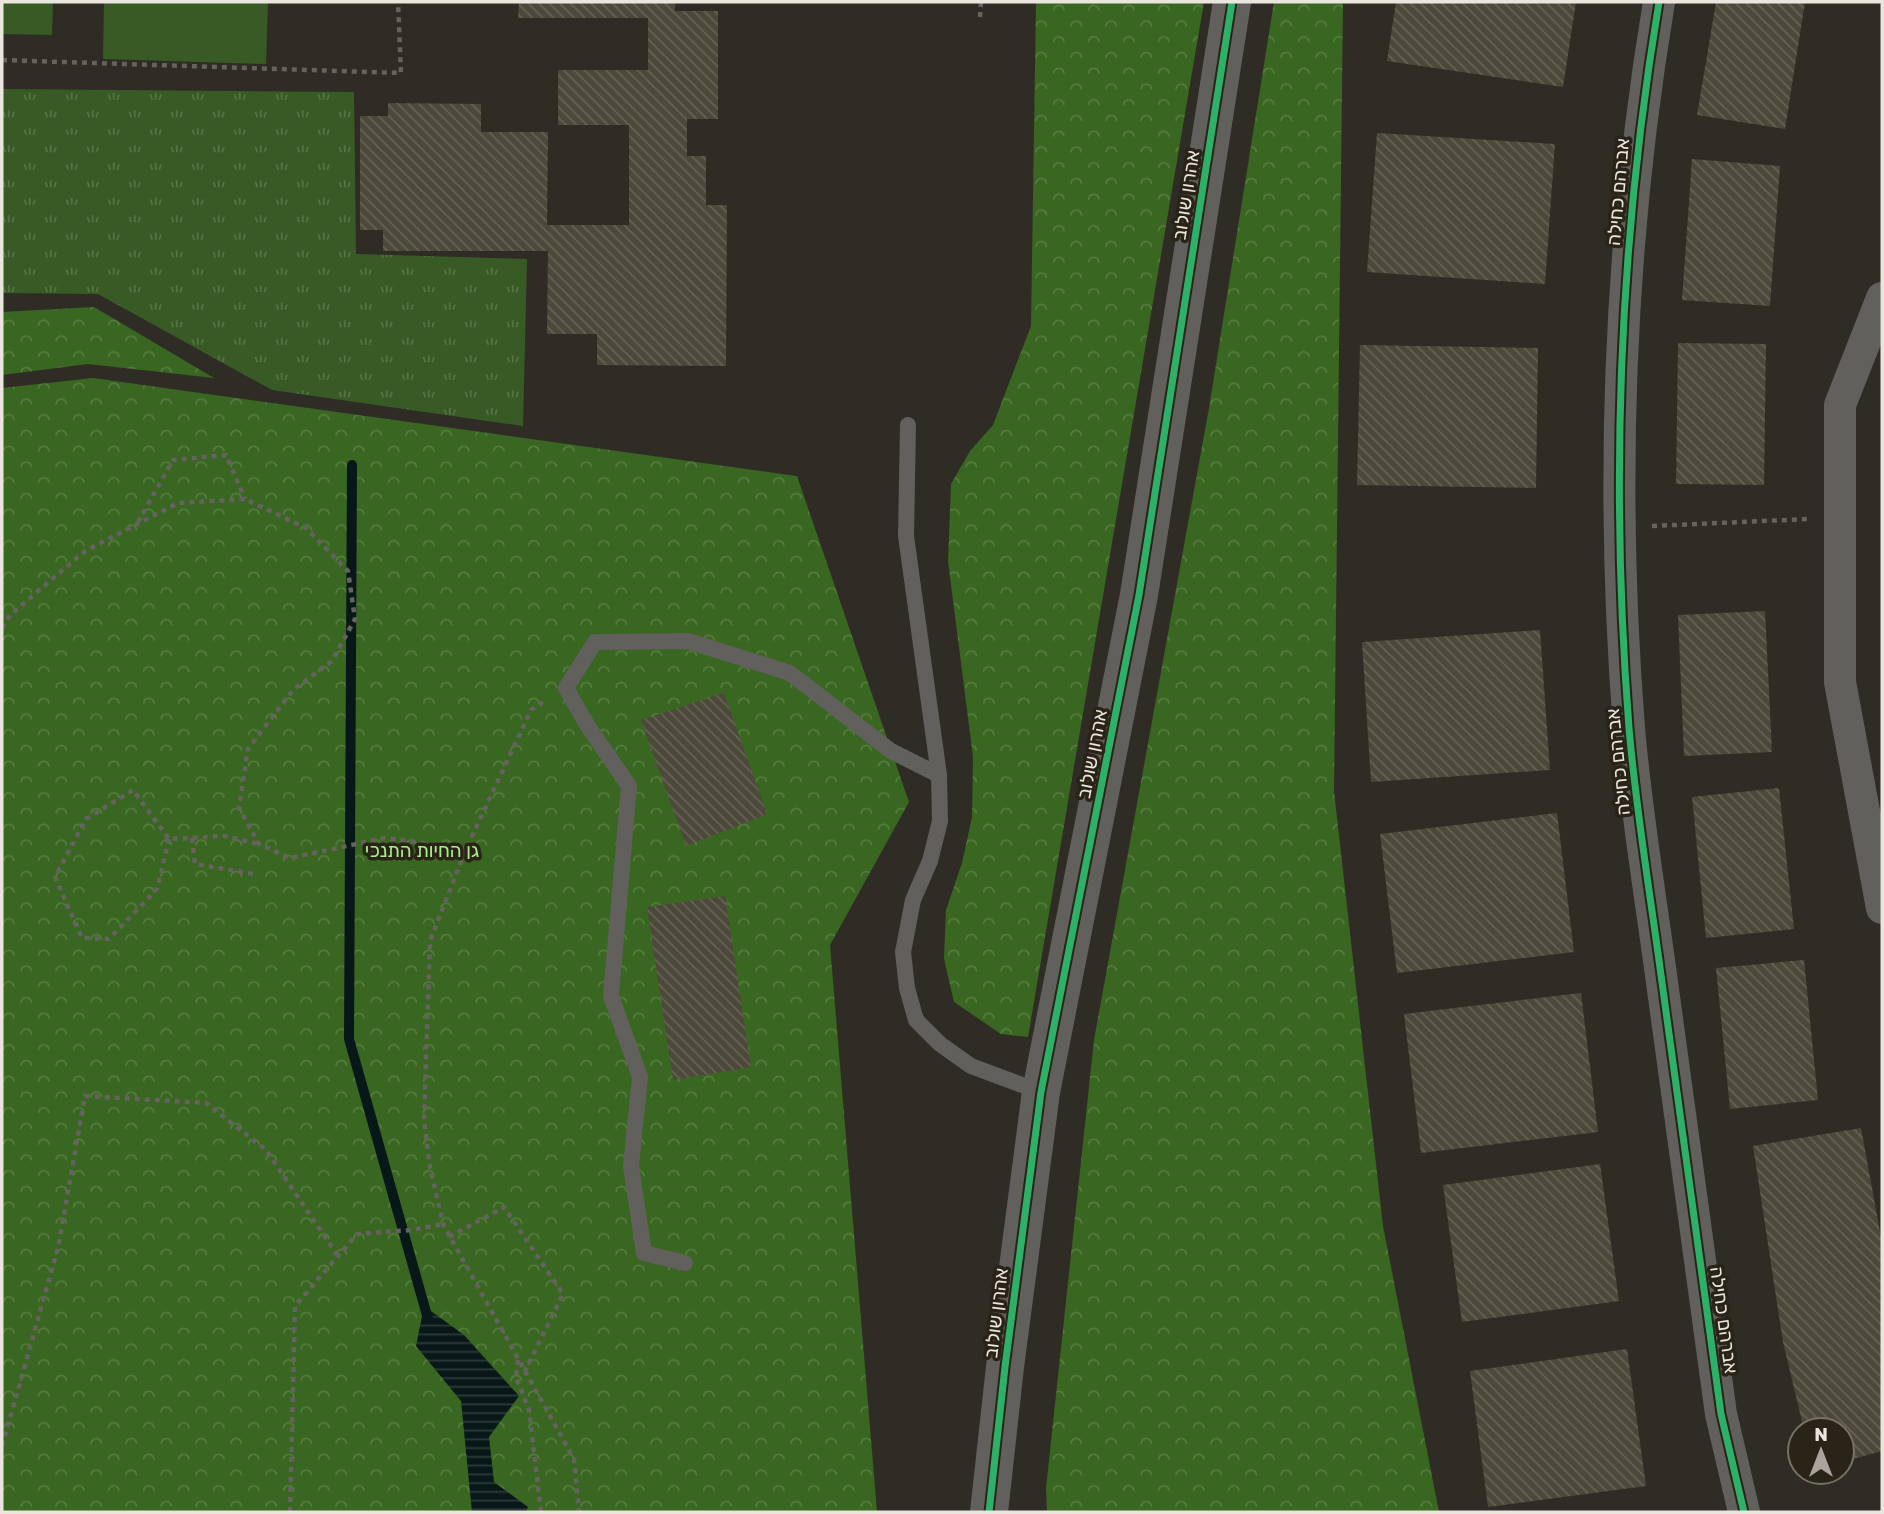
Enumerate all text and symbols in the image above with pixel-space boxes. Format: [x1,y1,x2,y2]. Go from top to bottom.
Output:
street label: אברהם כחילה [1602,137,1634,247]
street label: אהרון שולוב [1168,149,1204,241]
street label: אהרון שולוב [1072,707,1112,801]
street label: אברהם כחילה [1601,707,1635,817]
park label: גן החיות התנכי [365,839,479,862]
street label: אברהם כחילה [1705,1265,1743,1375]
street label: אהרון שולוב [979,1267,1013,1359]
north arrow [1786,1416,1856,1486]
text: N [1814,1423,1828,1446]

